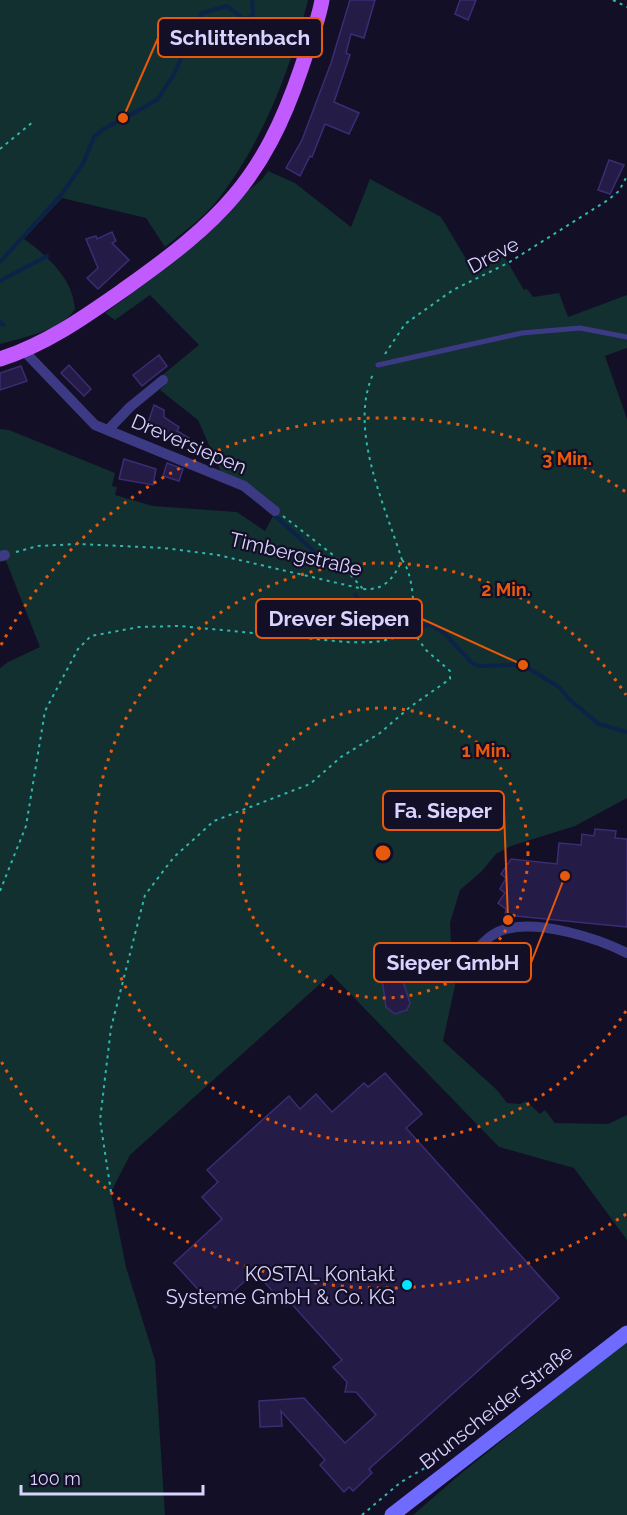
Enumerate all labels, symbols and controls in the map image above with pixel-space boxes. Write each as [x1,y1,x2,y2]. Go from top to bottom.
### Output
callout: Schlittenbach [158,18,322,57]
text: Schlittenbach [170,25,310,50]
street label: Dreve [463,231,523,278]
street label: Dreversiepen [128,409,250,479]
text: 3 Min. [542,448,592,469]
street label: Timbergstraße [227,527,365,581]
text: 2 Min. [481,579,531,600]
callout: Drever Siepen [256,599,422,638]
text: Drever Siepen [268,606,410,631]
text: 1 Min. [462,740,510,761]
callout: Fa. Sieper [383,791,504,830]
text: Fa. Sieper [394,798,492,823]
centre of rings [373,843,393,863]
callout: Sieper GmbH [374,943,531,982]
text: Sieper GmbH [387,950,519,975]
place label: KOSTAL Kontakt Systeme GmbH & Co. KG [166,1262,395,1309]
marker: KOSTAL Kontakt Systeme GmbH & Co. KG [400,1278,414,1292]
street label: Brunscheider Straße [415,1340,577,1474]
scale bar [21,1458,202,1496]
text: 100 m [30,1468,81,1489]

